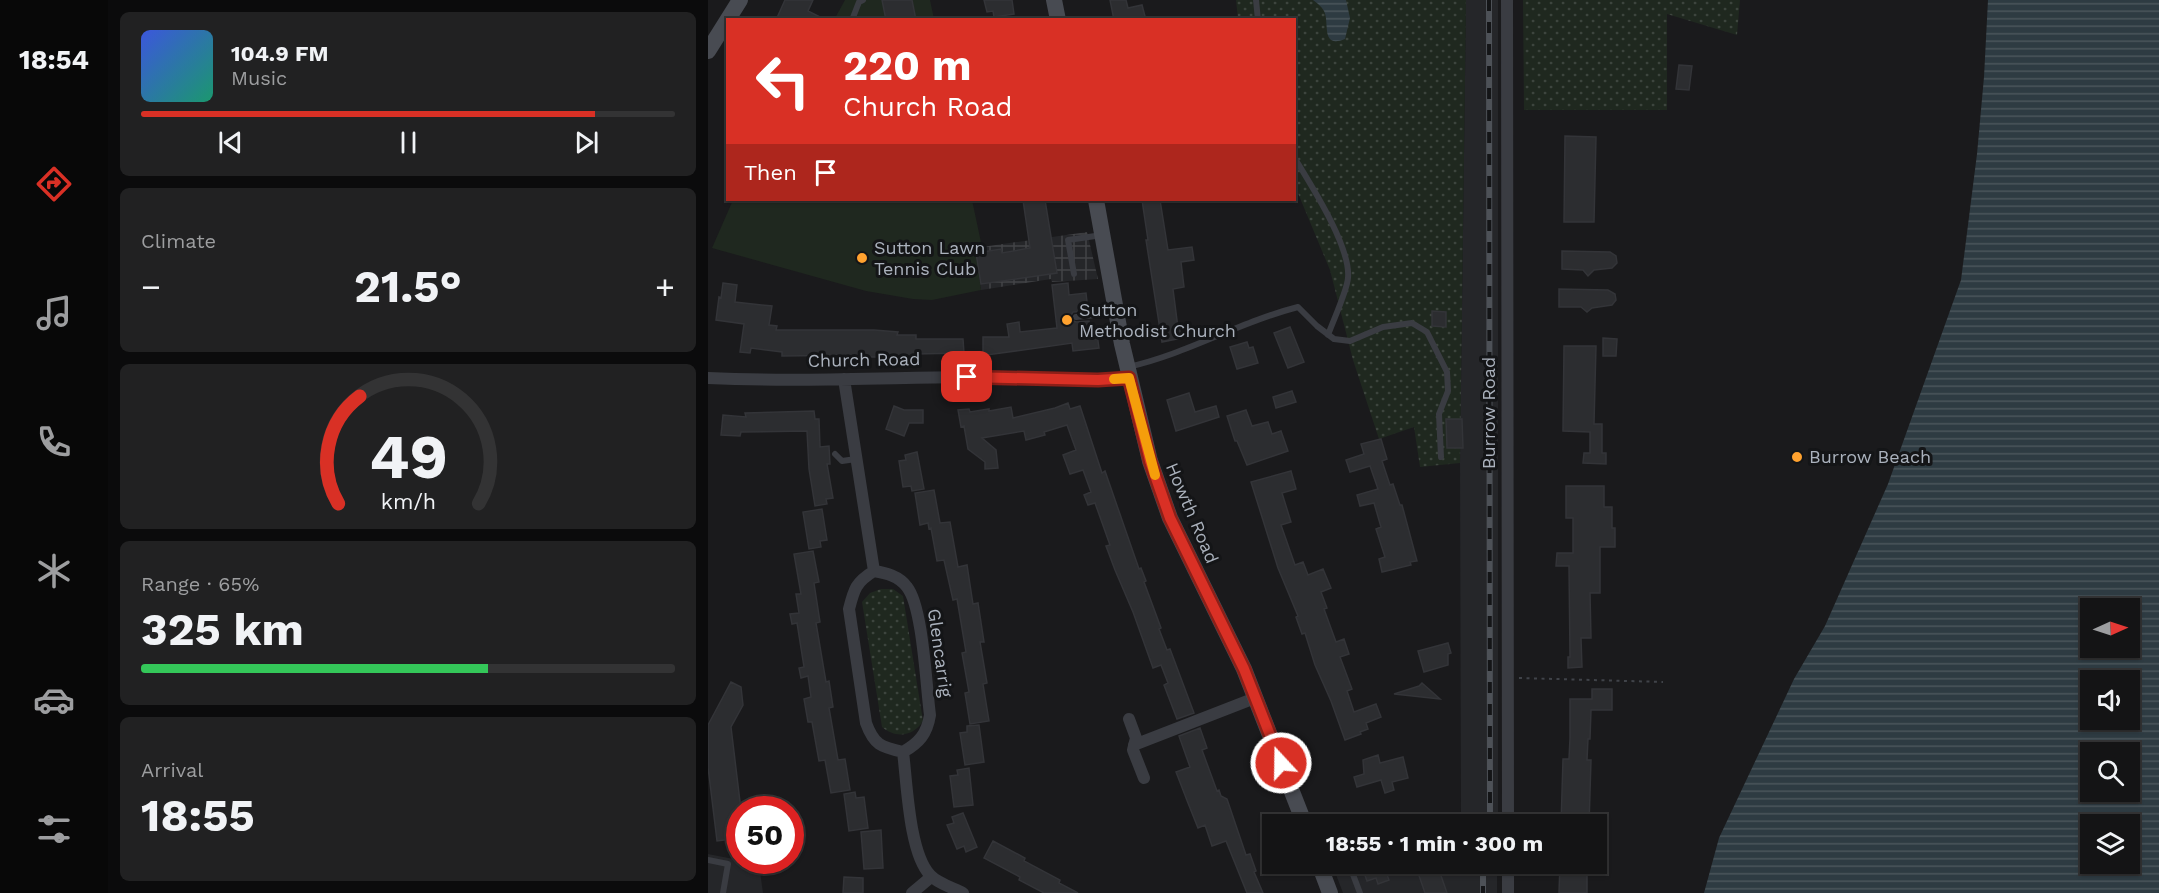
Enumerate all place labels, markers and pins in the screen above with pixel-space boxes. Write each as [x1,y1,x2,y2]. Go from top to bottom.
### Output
place label: Sutton Lawn Tennis Club [874,237,986,279]
marker: Sutton Lawn Tennis Club [855,251,869,265]
place label: Sutton Methodist Church [1079,299,1236,341]
marker: Sutton Methodist Church [1060,313,1074,327]
pin [941,351,992,402]
place label: Burrow Beach [1809,446,1931,467]
marker: Burrow Beach [1790,450,1804,464]

